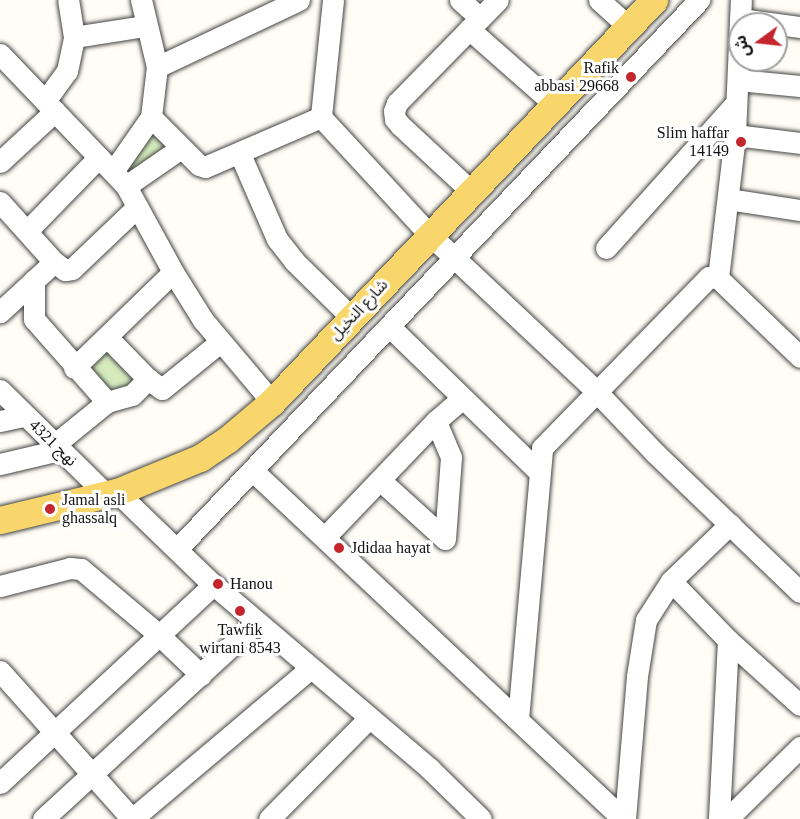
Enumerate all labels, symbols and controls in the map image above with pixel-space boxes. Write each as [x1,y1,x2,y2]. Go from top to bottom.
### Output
north arrow [728,12,788,72]
text: ش [731,33,753,59]
place label: Rafik abbasi 29668 [534,58,619,96]
marker: Rafik abbasi 29668 [624,70,638,84]
place label: Slim haffar 14149 [657,123,729,161]
marker: Slim haffar 14149 [734,135,748,149]
street label: شارع النخيل [326,275,392,345]
street label: نهج 4321 [25,416,81,470]
place label: Jamal asli ghassalq [62,490,126,528]
marker: Jamal asli ghassalq [43,502,57,516]
place label: Jdidaa hayat [351,538,431,558]
marker: Jdidaa hayat [332,541,346,555]
place label: Hanou [230,574,273,594]
marker: Hanou [211,577,225,591]
marker: Tawfik wirtani 8543 [233,604,247,618]
place label: Tawfik wirtani 8543 [199,620,281,658]

